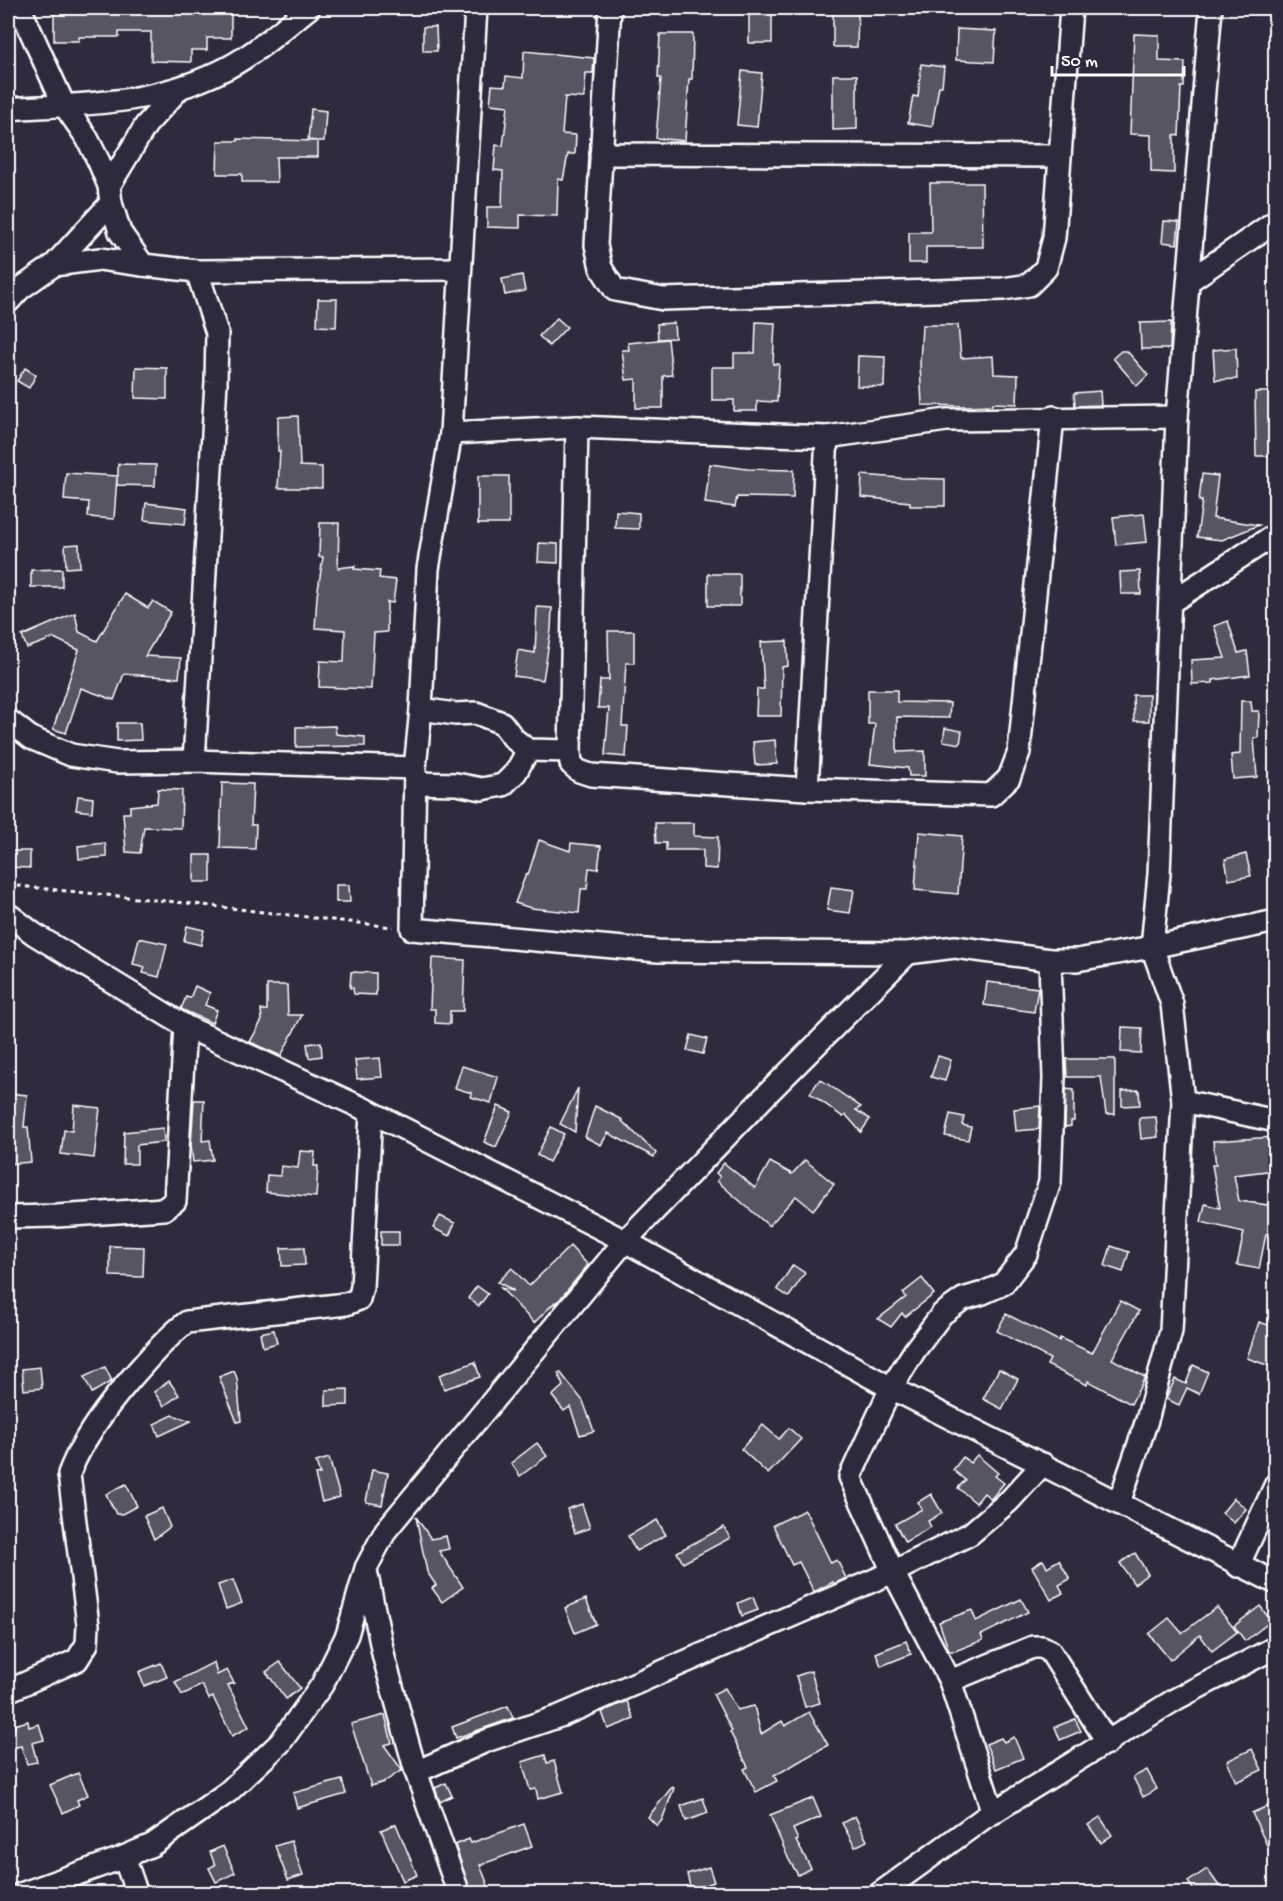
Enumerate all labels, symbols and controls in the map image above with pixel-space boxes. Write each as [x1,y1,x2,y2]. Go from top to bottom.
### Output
scale bar [1052,39,1184,77]
text: 50 m [1061,52,1098,73]

